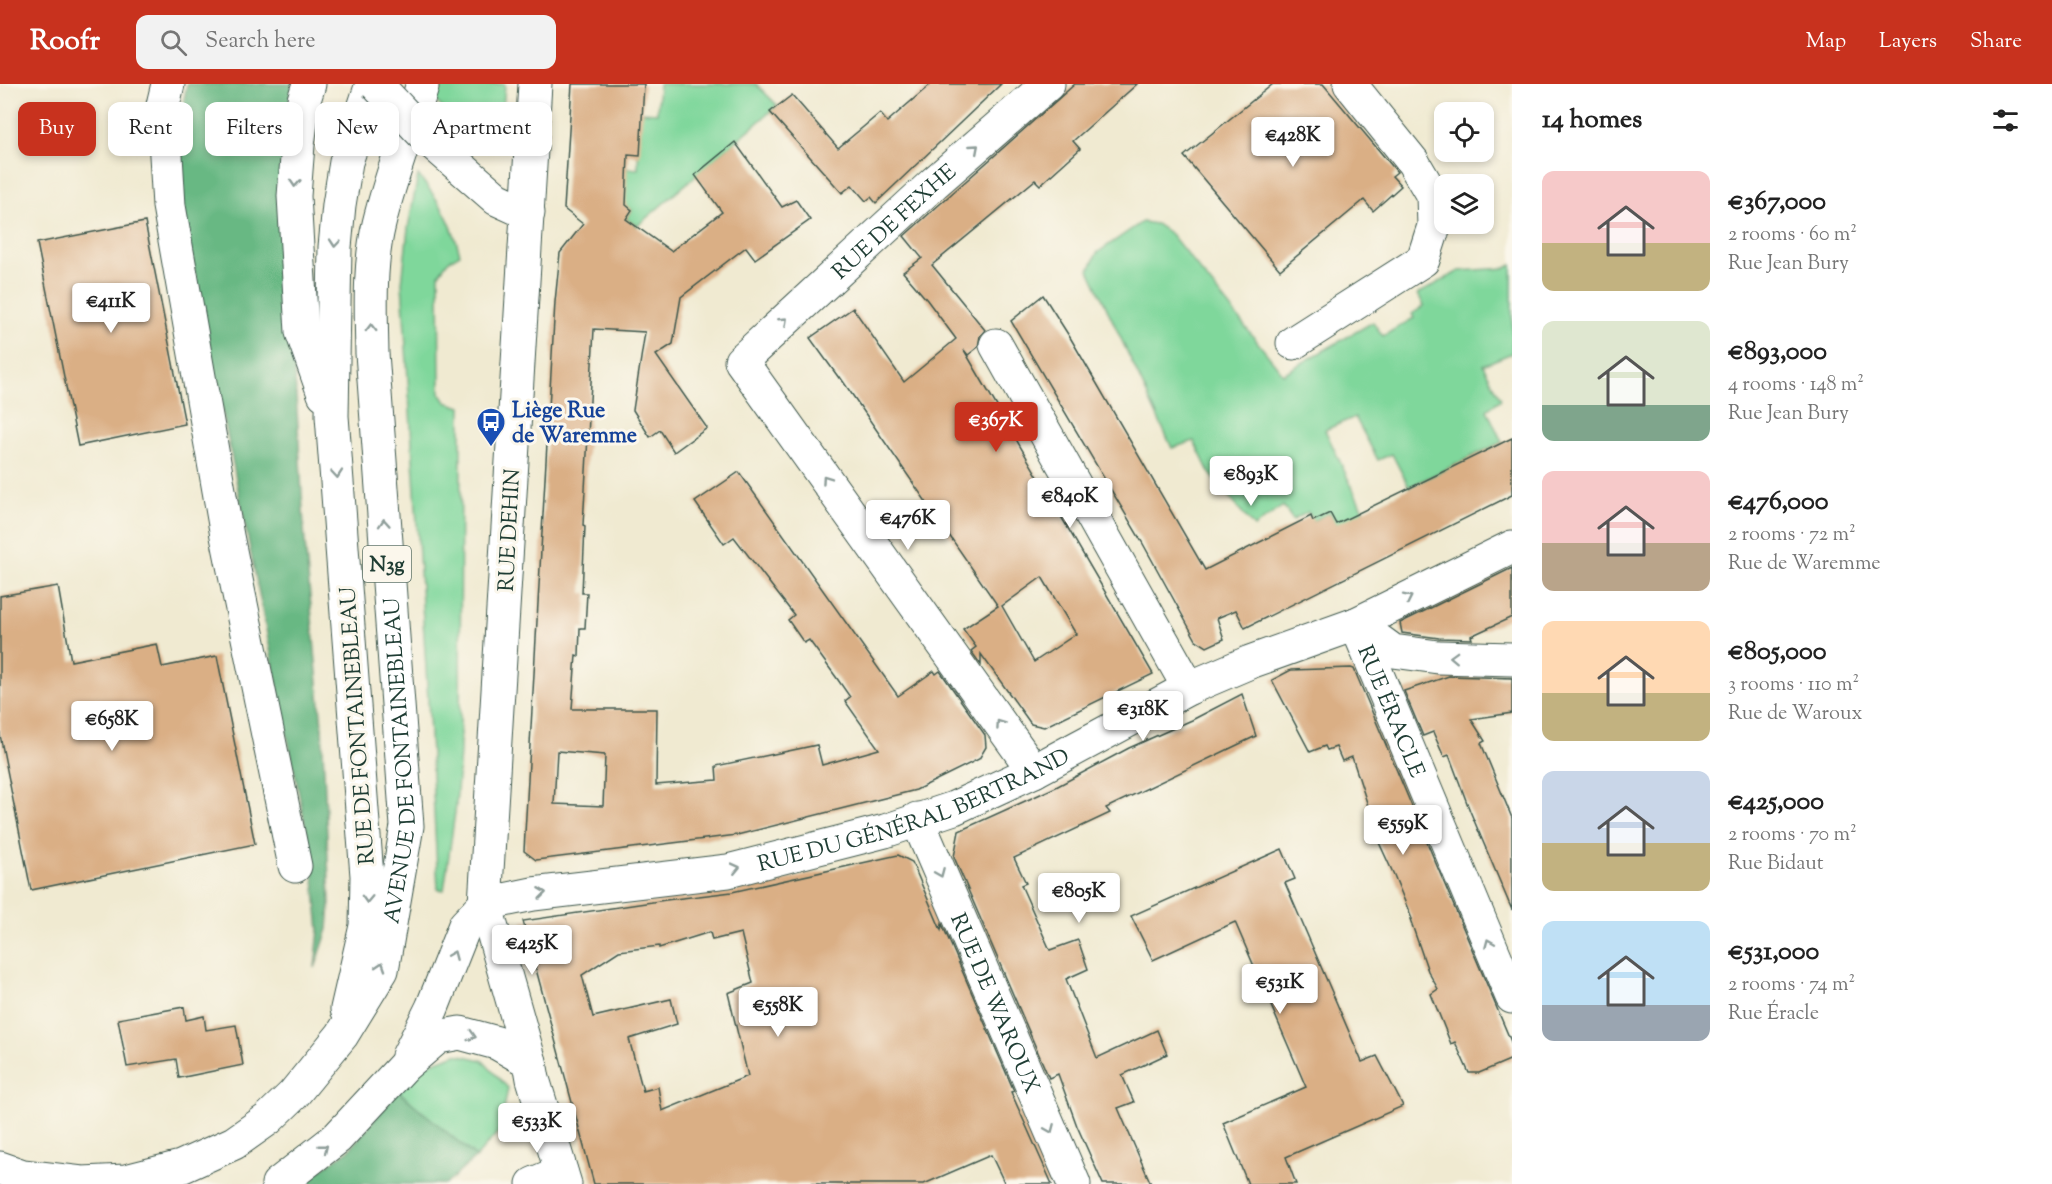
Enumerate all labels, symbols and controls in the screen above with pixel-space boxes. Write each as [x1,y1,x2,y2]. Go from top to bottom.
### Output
search box [136,15,556,69]
text: Roofr [30,22,100,62]
icon: search [157,26,190,59]
text: Search here [205,26,315,58]
text: Map [1806,27,1846,57]
text: Layers [1879,27,1937,57]
text: Share [1970,27,2022,57]
chip: Buy [18,102,96,156]
chip: Rent [108,102,193,156]
chip: Filters [205,102,303,156]
chip: New [315,102,399,156]
chip: Apartment [411,102,552,156]
map controls [1434,102,1494,234]
button: locate [1434,102,1494,162]
text: 14 homes [1542,102,1642,139]
icon: filters [1989,104,2022,137]
pin: €428K [1251,117,1335,168]
text: €428K [1265,122,1321,151]
one-way arrow [968,144,979,155]
street label: RUE DE FEXHE [826,158,964,288]
button: layers [1434,174,1494,234]
one-way arrow [289,179,302,188]
text: €367,000 [1728,184,1826,221]
icon: home [1590,195,1662,267]
text: 2 rooms · 60 m² [1728,221,1857,250]
one-way arrow [329,238,342,247]
text: Rue Jean Bury [1728,250,1849,279]
pin: €411K [69,283,153,334]
text: €411K [86,288,136,317]
one-way arrow [777,318,788,329]
one-way arrow [365,324,377,333]
text: €893,000 [1728,334,1827,371]
icon: home [1590,345,1662,417]
text: 4 rooms · 148 m² [1728,371,1864,400]
place label: Liège Rue de Waremme [512,396,637,453]
text: Rue Jean Bury [1728,400,1849,429]
pin: €367K [954,402,1038,453]
bus stop icon: Liège Rue de Waremme [475,406,507,448]
text: €367K [969,407,1023,436]
pin: €893K [1209,456,1293,507]
text: €893K [1224,461,1278,490]
street label: RUE DEHIN [492,468,530,593]
one-way arrow [330,470,343,479]
one-way arrow [822,475,833,486]
pin: €840K [1028,478,1112,529]
text: €840K [1041,483,1099,512]
text: €476,000 [1728,484,1829,521]
icon: home [1590,495,1662,567]
pin: €476K [866,500,950,551]
text: €476K [880,505,936,534]
one-way arrow [378,518,391,527]
text: 2 rooms · 72 m² [1728,521,1856,550]
road number: N3g [363,546,411,582]
text: Rue de Waremme [1728,550,1881,579]
street label: RUE DE FONTAINEBLEAU [333,586,385,866]
one-way arrow [1402,594,1413,606]
street label: AVENUE DE FONTAINEBLEAU [377,596,426,926]
text: €805,000 [1728,634,1827,671]
street label: RUE ÉRACLE [1348,641,1431,783]
icon: home [1590,645,1662,717]
one-way arrow [1449,651,1458,664]
text: 3 rooms · 110 m² [1728,671,1859,700]
pin: €318K [1101,691,1185,742]
text: €318K [1117,696,1169,725]
text: Rue de Waroux [1728,700,1862,729]
pin: €658K [70,701,154,752]
text: €658K [85,706,139,735]
one-way arrow [996,719,1007,730]
street label: RUE DU GÉNÉRAL BERTRAND [755,742,1076,882]
text: €425,000 [1728,784,1824,821]
icon: home [1590,795,1662,867]
pin: €559K [1361,805,1445,856]
text: €559K [1378,810,1428,839]
text: 2 rooms · 70 m² [1728,821,1857,850]
text: Rue Bidaut [1728,850,1824,879]
one-way arrow [731,863,741,876]
one-way arrow [933,867,945,878]
pin: €805K [1037,873,1121,924]
text: €805K [1052,878,1106,907]
one-way arrow [538,887,547,900]
one-way arrow [360,895,373,904]
street label: RUE DE WAROUX [940,909,1046,1100]
pin: €425K [490,925,574,976]
text: €425K [506,930,558,959]
text: €531,000 [1728,934,1819,971]
one-way arrow [1484,939,1496,950]
icon: home [1590,945,1662,1017]
one-way arrow [446,950,458,961]
one-way arrow [374,961,386,972]
pin: €531K [1238,964,1322,1015]
text: €531K [1256,969,1304,998]
text: 2 rooms · 74 m² [1728,971,1855,1000]
pin: €558K [736,987,820,1038]
text: €558K [753,992,803,1021]
text: Rue Éracle [1728,1000,1819,1029]
one-way arrow [466,1029,477,1041]
pin: €533K [495,1103,579,1154]
text: €533K [512,1108,562,1137]
one-way arrow [1043,1123,1055,1134]
one-way arrow [317,1145,328,1156]

